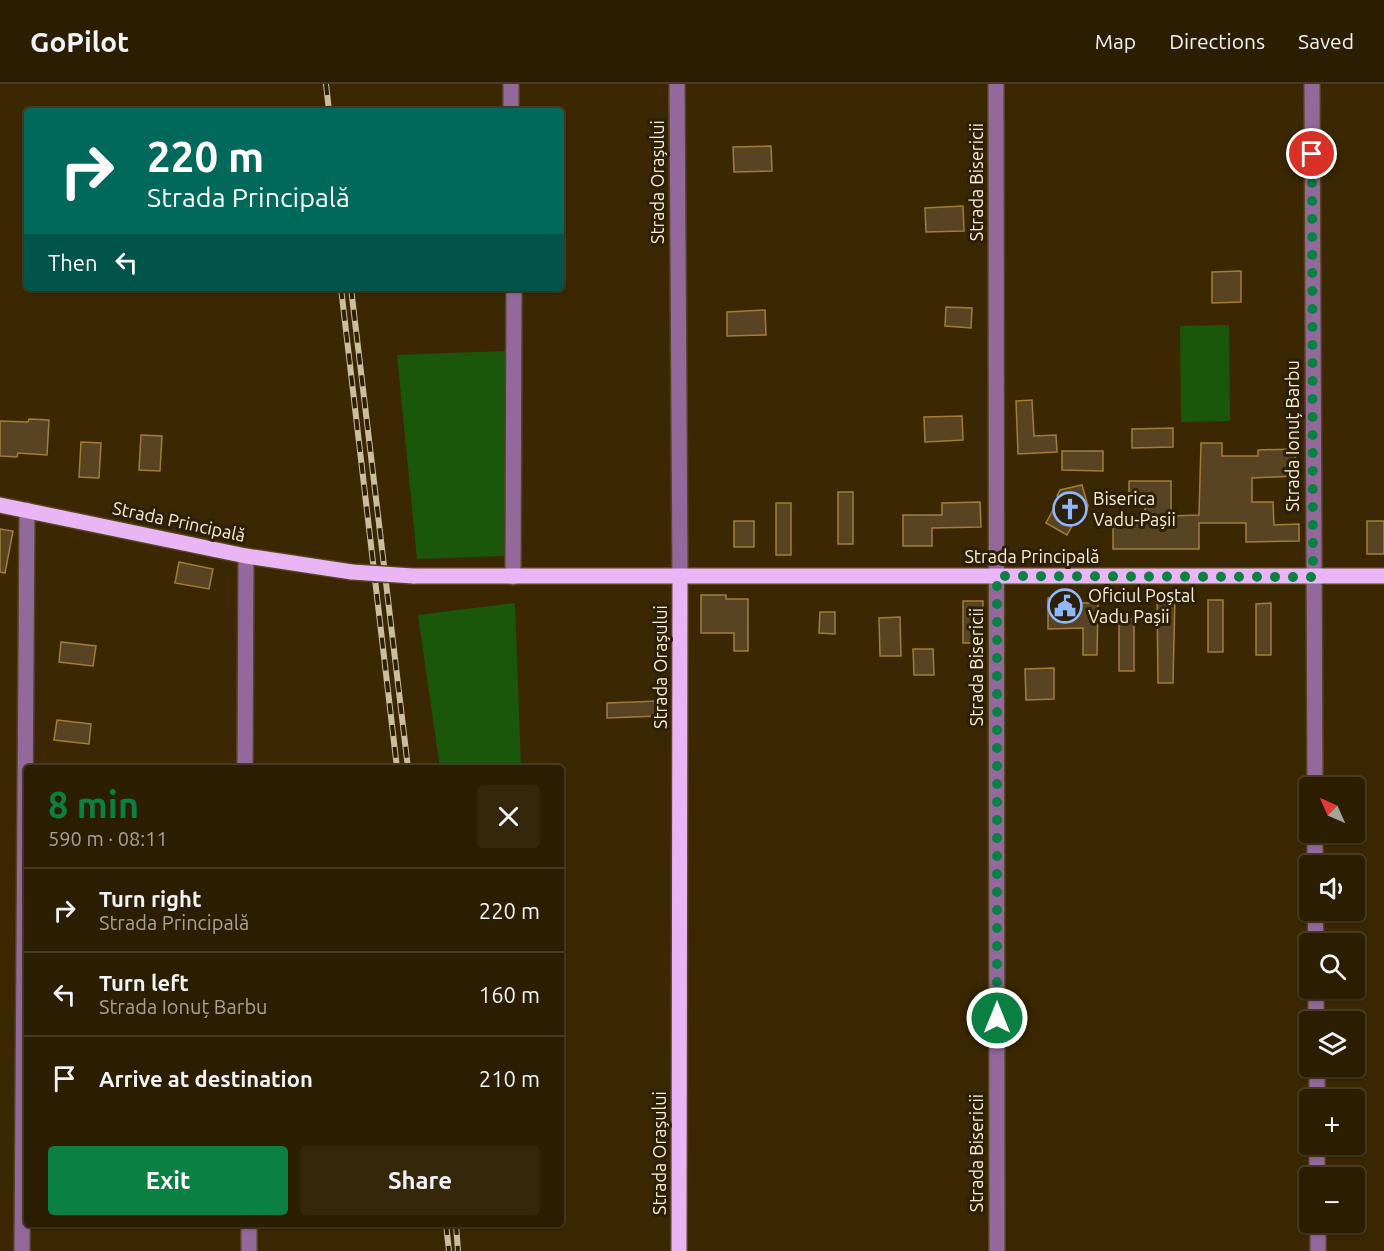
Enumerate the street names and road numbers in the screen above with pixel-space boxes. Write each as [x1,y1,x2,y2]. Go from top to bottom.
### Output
street label: Strada Orașului [647,120,667,244]
street label: Strada Bisericii [966,123,986,241]
street label: Strada Ionuț Barbu [1282,360,1302,512]
street label: Strada Principală [111,497,247,545]
street label: Strada Principală [964,546,1100,566]
street label: Strada Orașului [650,605,670,729]
street label: Strada Bisericii [966,608,986,726]
street label: Strada Orașului [649,1091,669,1215]
street label: Strada Bisericii [966,1094,986,1212]

